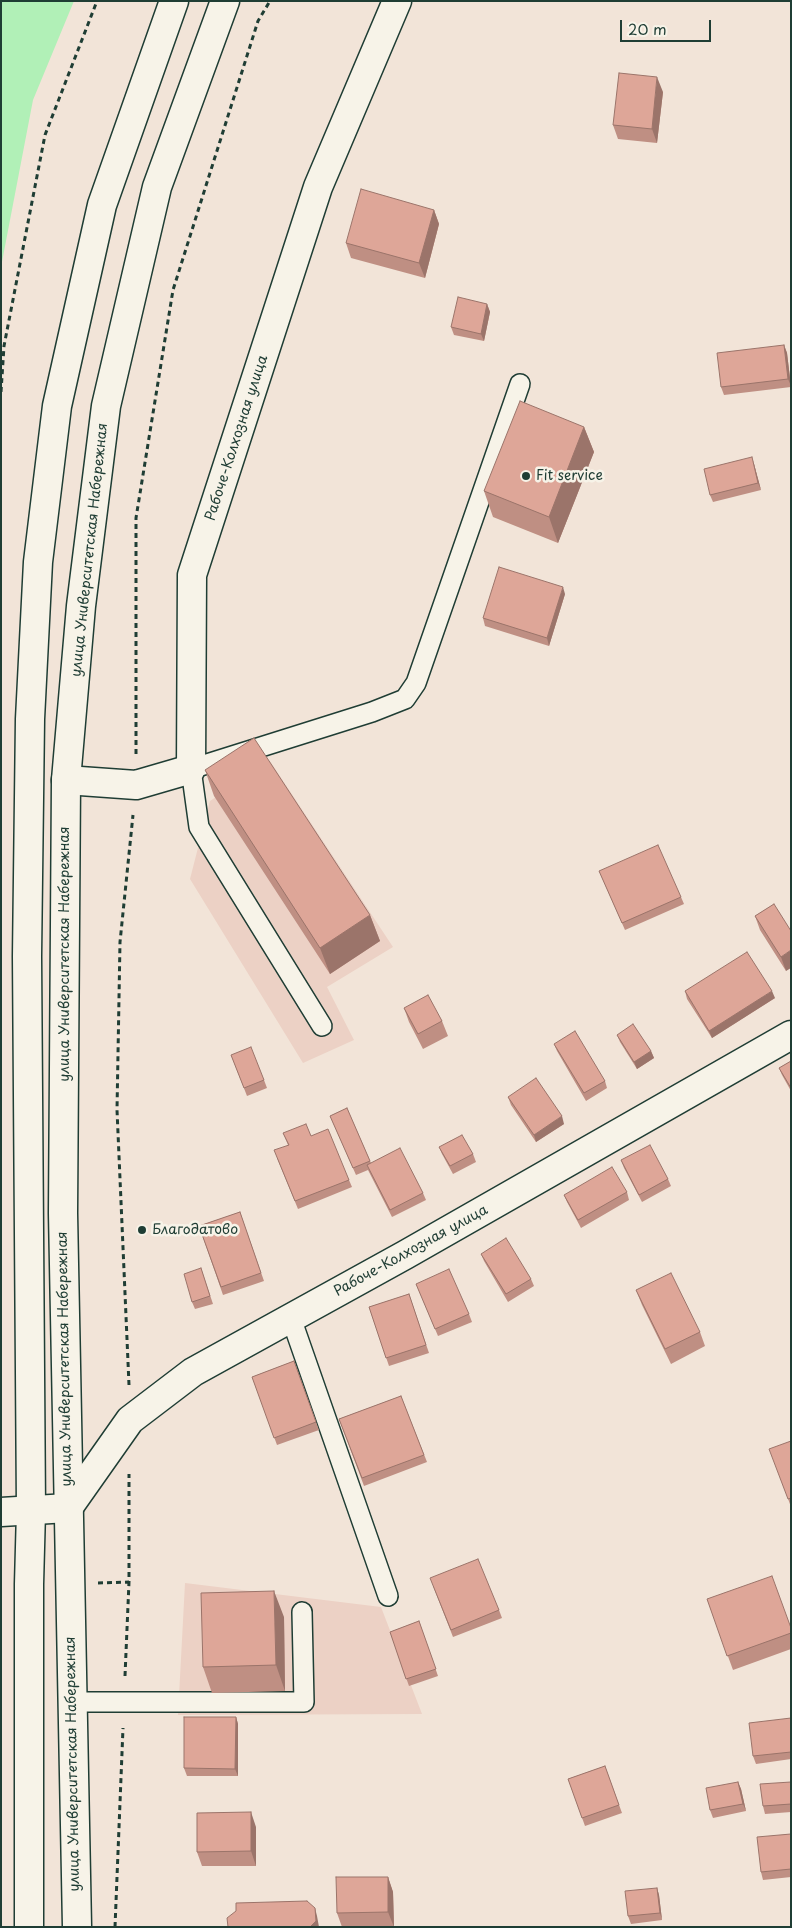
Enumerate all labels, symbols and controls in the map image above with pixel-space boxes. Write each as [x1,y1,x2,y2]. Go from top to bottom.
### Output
scale bar [622,10,713,42]
text: 20 m [628,17,667,40]
street label: Рабоче-Колхозная улица [202,353,272,523]
street label: улица Университетская Набережная [68,422,112,678]
place label: Fit service [536,468,603,484]
marker: Fit service [520,470,532,482]
street label: улица Университетская Набережная [57,826,73,1082]
street label: Рабоче-Колхозная улица [331,1202,491,1300]
place label: Благодатово [152,1222,238,1238]
marker: Благодатово [136,1224,148,1236]
street label: улица Университетская Набережная [54,1231,76,1487]
street label: улица Университетская Набережная [62,1636,84,1892]

